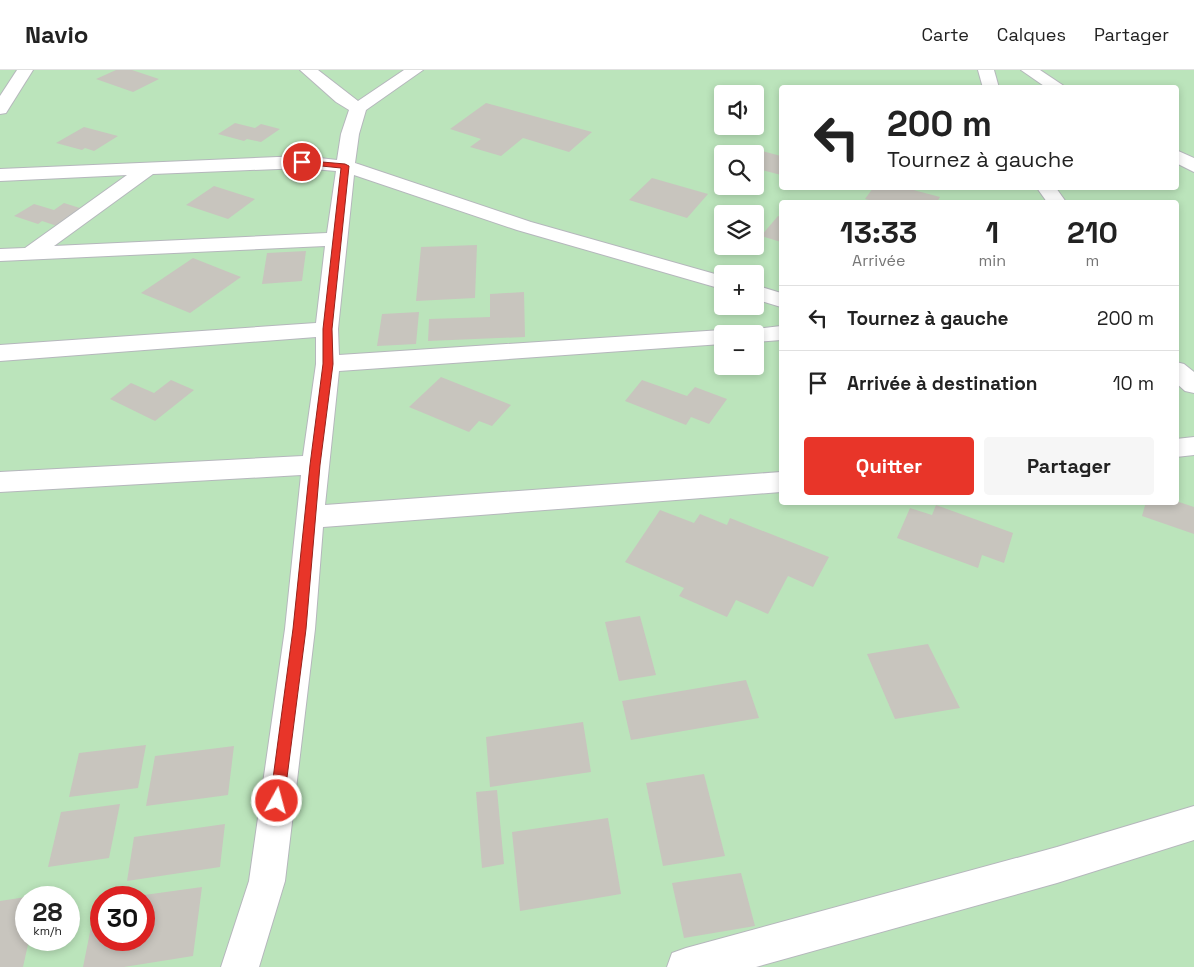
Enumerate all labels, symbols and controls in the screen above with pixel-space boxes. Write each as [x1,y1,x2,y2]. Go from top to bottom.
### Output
text: Navio [25,19,89,50]
text: Carte [922,23,969,46]
text: Calques [997,23,1066,46]
text: Partager [1094,23,1169,46]
map controls [714,85,764,375]
button: sound [714,85,764,135]
text: 200 m [887,102,992,146]
icon: left [804,105,869,170]
pin [281,141,323,183]
button: search [714,145,764,195]
text: Tournez à gauche [887,145,1074,173]
icon: arrive [288,148,316,176]
button: layers [714,205,764,255]
text: 13:33 [840,213,917,252]
text: 1 [985,213,999,252]
text: 210 [1067,213,1118,252]
text: Arrivée [852,250,905,271]
text: min [978,250,1006,271]
text: m [1086,250,1099,271]
button: + [714,265,764,315]
icon: left [804,304,832,332]
text: Tournez à gauche [847,306,1009,331]
text: 200 m [1097,306,1154,331]
button: − [714,325,764,375]
icon: arrive [804,369,832,397]
text: Arrivée à destination [847,371,1037,396]
text: 10 m [1113,371,1154,396]
button: Quitter [804,437,974,495]
button: Partager [984,437,1154,495]
position arrow [250,774,302,826]
speed limit sign: 30 [90,886,155,951]
text: 28 [33,896,62,928]
text: km/h [33,923,62,939]

